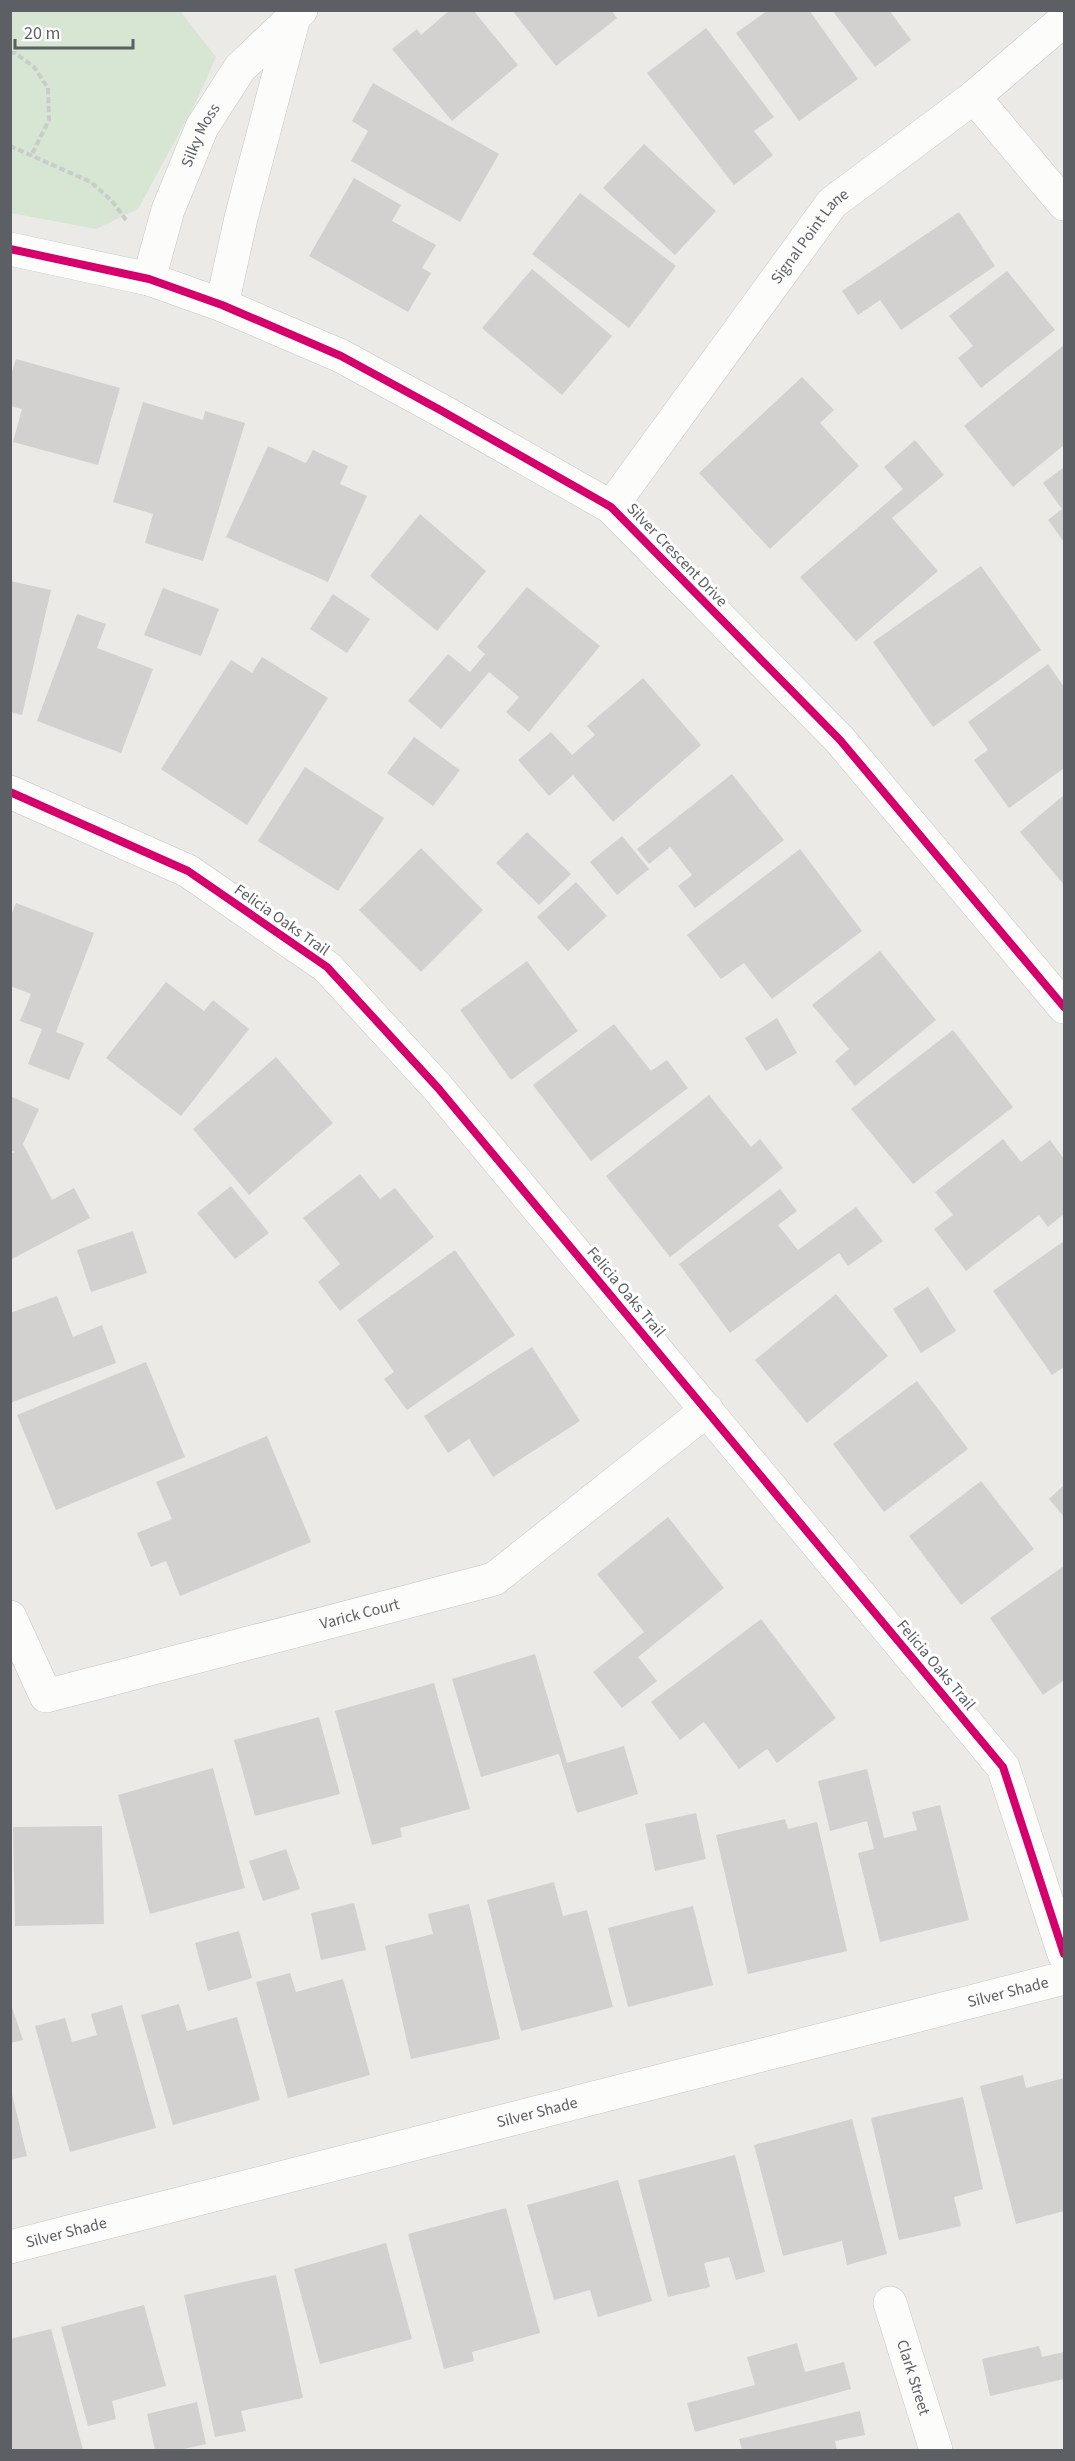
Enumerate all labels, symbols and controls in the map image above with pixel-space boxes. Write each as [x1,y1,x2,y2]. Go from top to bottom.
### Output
scale bar [15,12,134,50]
text: 20 m [24,21,60,46]
street label: Silky Moss [176,99,226,171]
street label: Signal Point Lane [766,183,853,289]
street label: Silver Crescent Drive [622,498,732,612]
street label: Felicia Oaks Trail [230,879,334,961]
street label: Felicia Oaks Trail [582,1242,670,1342]
street label: Varick Court [317,1593,402,1635]
street label: Felicia Oaks Trail [892,1615,980,1715]
street label: Silver Shade [965,1971,1051,2013]
street label: Silver Shade [494,2092,580,2133]
street label: Silver Shade [23,2212,109,2254]
street label: Clark Street [891,2337,936,2419]

